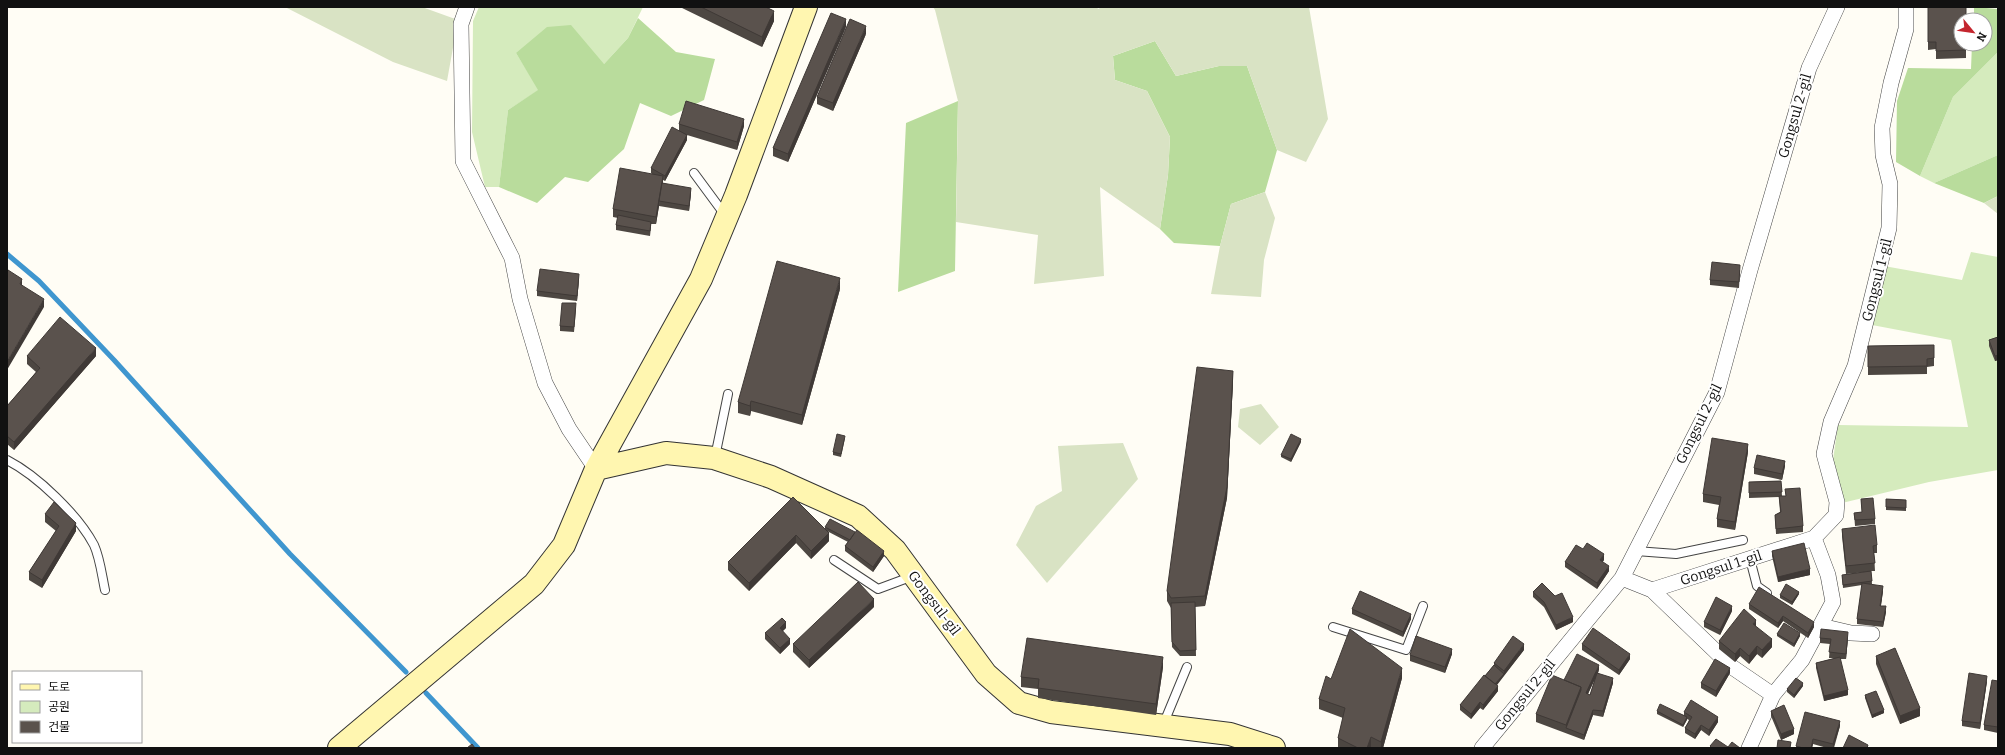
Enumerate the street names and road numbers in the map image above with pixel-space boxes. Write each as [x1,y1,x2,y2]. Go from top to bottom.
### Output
street label: Gongsul 2-gil [1775,72,1815,160]
street label: Gongsul 1-gil [1858,237,1896,323]
street label: Gongsul 2-gil [1672,381,1726,467]
street label: Gongsul 1-gil [1678,547,1764,589]
street label: Gongsul-gil [904,567,964,639]
street label: Gongsul 2-gil [1491,656,1559,734]

